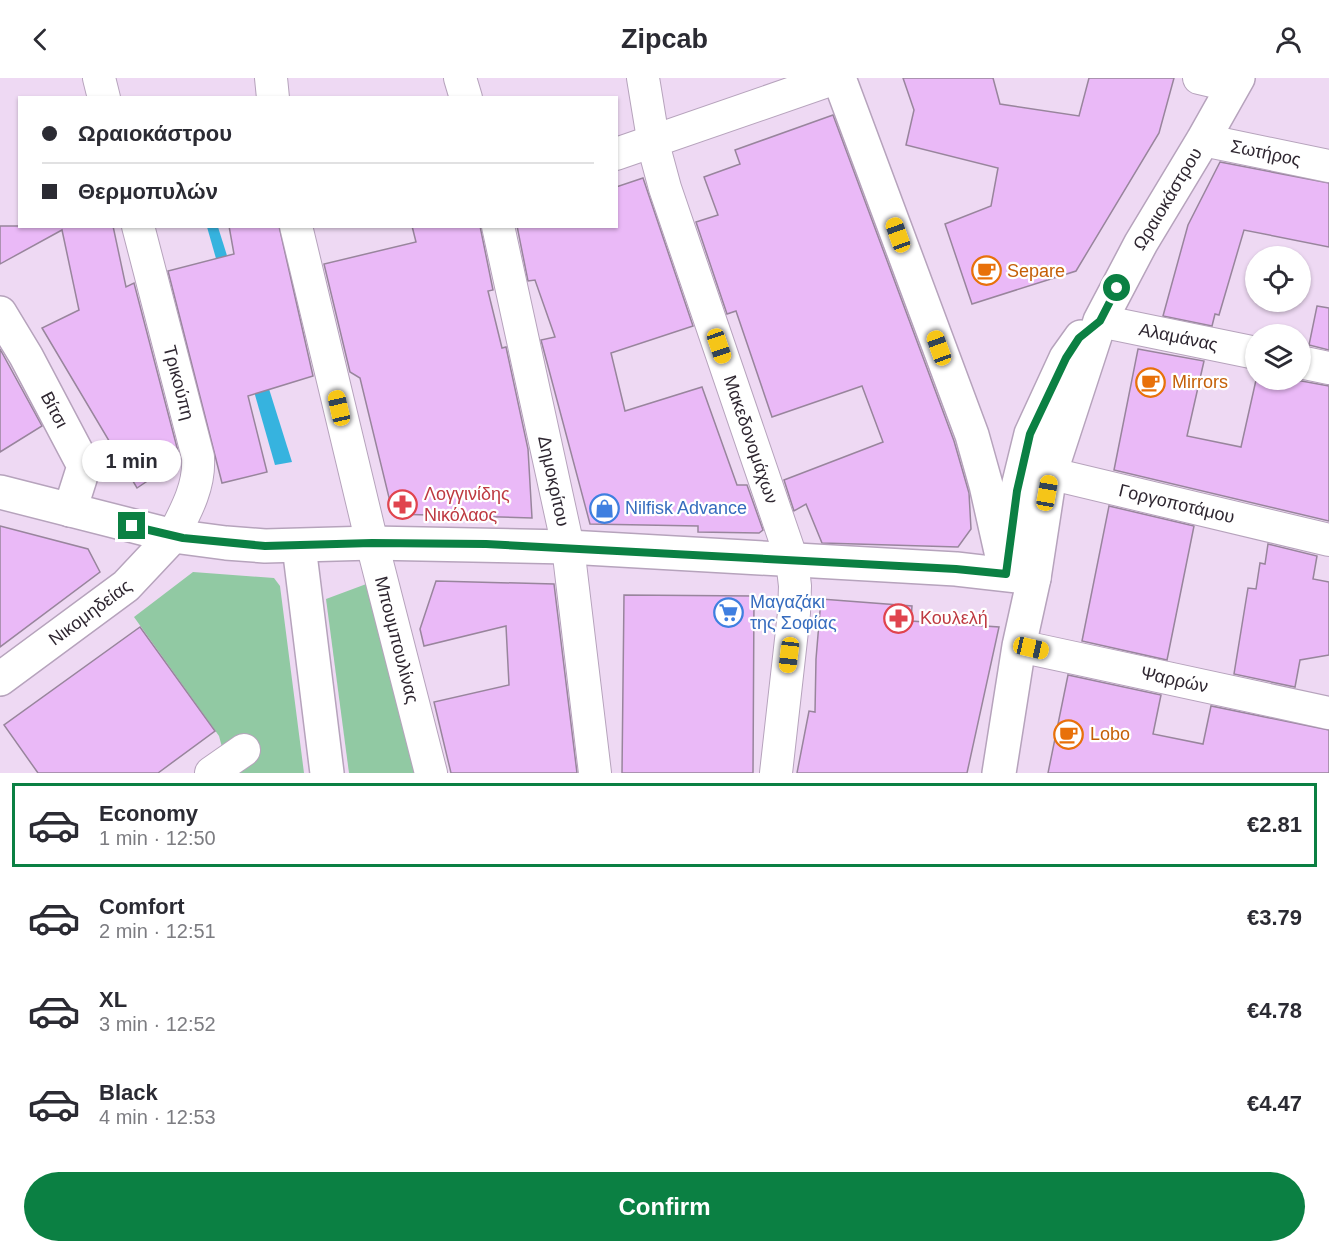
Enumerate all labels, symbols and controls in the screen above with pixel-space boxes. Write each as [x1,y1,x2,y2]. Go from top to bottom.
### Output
icon: back [24,23,57,56]
icon: person [1272,23,1305,56]
text: Zipcab [621,24,708,54]
text: Ωραιοκάστρου [78,121,232,146]
street label: Σωτήρος [1229,136,1303,170]
street label: Ωραιοκάστρου [1129,144,1206,254]
text: Θερμοπυλών [78,179,218,204]
car [883,215,913,255]
map controls [1245,246,1311,390]
button: locate [1245,246,1311,312]
cafe icon: Separe [970,255,1002,287]
place label: Separe [1007,261,1065,281]
route start [1103,274,1130,301]
street label: Αλαμάνας [1137,319,1220,355]
button: layers [1245,324,1311,390]
car [705,326,733,366]
car [924,328,954,368]
street label: Τρικούπη [159,343,198,422]
cafe icon: Mirrors [1135,366,1167,398]
place label: Mirrors [1172,372,1228,392]
street label: Μακεδονομάχων [720,373,782,506]
street label: Βίτσι [37,388,72,431]
car [326,388,352,428]
street label: Δημοκρίτου [534,434,573,528]
callout: 1 min [82,439,182,481]
text: 1 min [105,450,158,472]
car [1035,474,1059,512]
street label: Γοργοποτάμου [1117,480,1237,527]
place label: Λογγινίδης Νικόλαος [424,484,510,525]
pharmacy icon: Λογγινίδης Νικόλαος [387,488,419,520]
shop icon: Nilfisk Advance [588,492,620,524]
place label: Nilfisk Advance [625,498,747,518]
route end [118,512,145,539]
street label: Μπουμπουλίνας [371,574,423,706]
street label: Νικομηδείας [45,575,135,649]
place label: Μαγαζάκι της Σοφίας [750,592,837,633]
supermarket icon: Μαγαζάκι της Σοφίας [713,596,745,628]
pharmacy icon: Κουλελή [883,602,915,634]
place label: Κουλελή [920,608,988,628]
car [1011,635,1051,661]
car [778,636,800,674]
street label: Ψαρρών [1139,663,1210,697]
cafe icon: Lobo [1053,718,1085,750]
place label: Lobo [1090,724,1130,744]
icon: car [27,798,81,852]
text: Economy [99,801,198,826]
text: €2.81 [1247,812,1302,837]
text: 1 min · 12:50 [99,827,216,849]
icon: car [27,891,81,945]
text: Comfort [99,894,185,919]
text: €3.79 [1247,905,1302,930]
text: 2 min · 12:51 [99,920,216,942]
icon: car [27,984,81,1038]
text: XL [99,987,127,1012]
text: €4.78 [1247,998,1302,1023]
text: 3 min · 12:52 [99,1013,216,1035]
icon: car [27,1077,81,1131]
text: Black [99,1080,158,1105]
text: €4.47 [1247,1091,1302,1116]
text: 4 min · 12:53 [99,1106,216,1128]
button: Confirm [24,1172,1305,1241]

